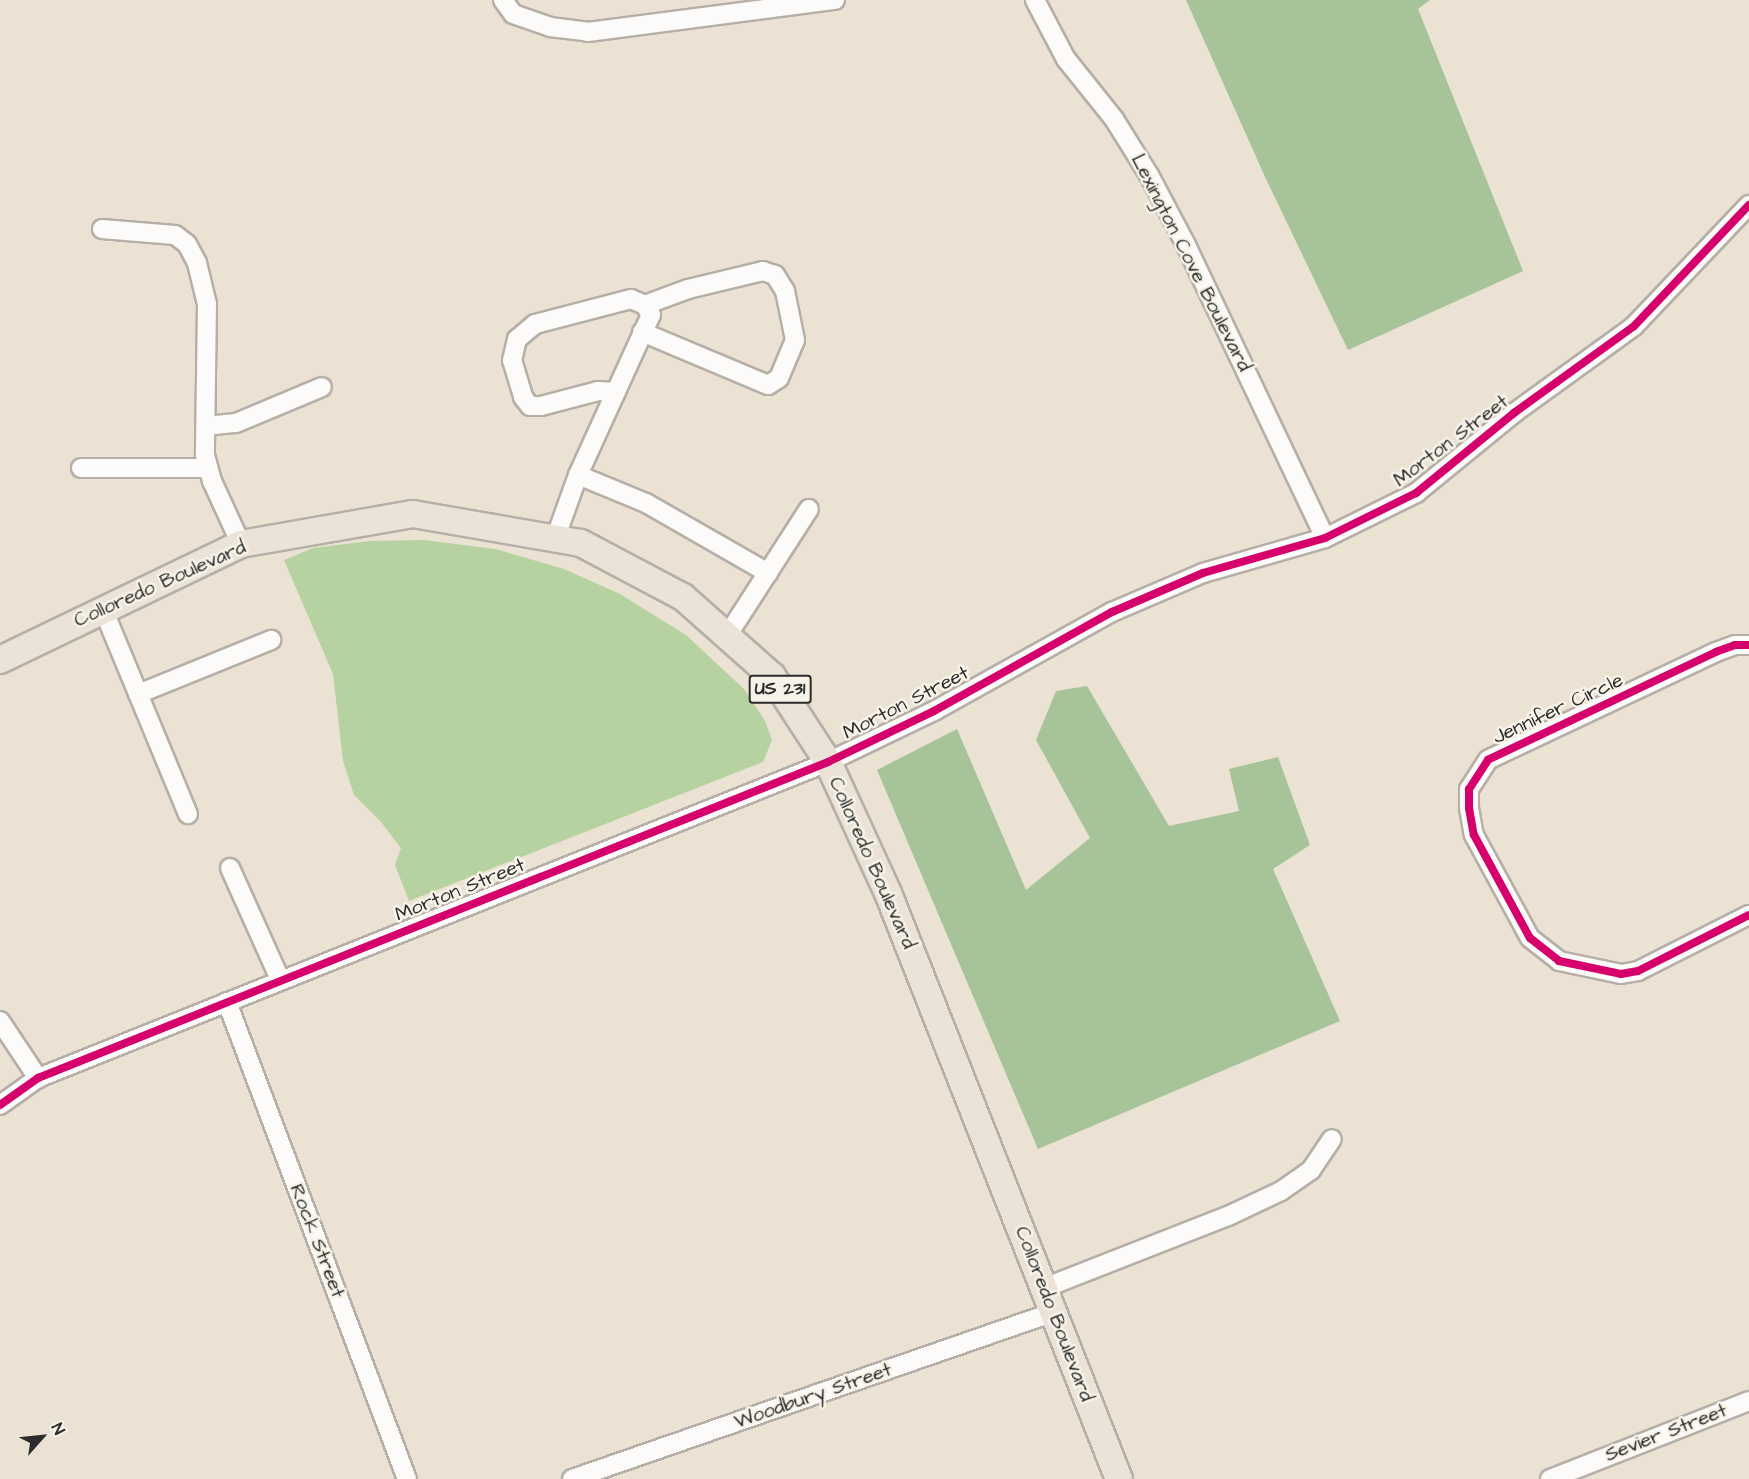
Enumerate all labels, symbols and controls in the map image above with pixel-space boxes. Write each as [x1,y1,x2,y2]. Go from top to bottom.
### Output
street label: Lexington Cove Boulevard [1126,150,1256,376]
street label: Morton Street [1389,390,1513,492]
street label: Colloredo Boulevard [70,535,250,633]
street label: Morton Street [839,661,973,745]
street label: Jennifer Circle [1489,668,1627,750]
road number: US 231 [748,674,812,704]
street label: Colloredo Boulevard [823,773,921,953]
street label: Morton Street [392,853,528,927]
street label: Rock Street [284,1181,350,1301]
street label: Colloredo Boulevard [1010,1223,1098,1405]
street label: Woodbury Street [731,1358,895,1434]
street label: Sevier Street [1602,1399,1730,1467]
north arrow [12,1407,72,1467]
text: N [46,1419,70,1438]

